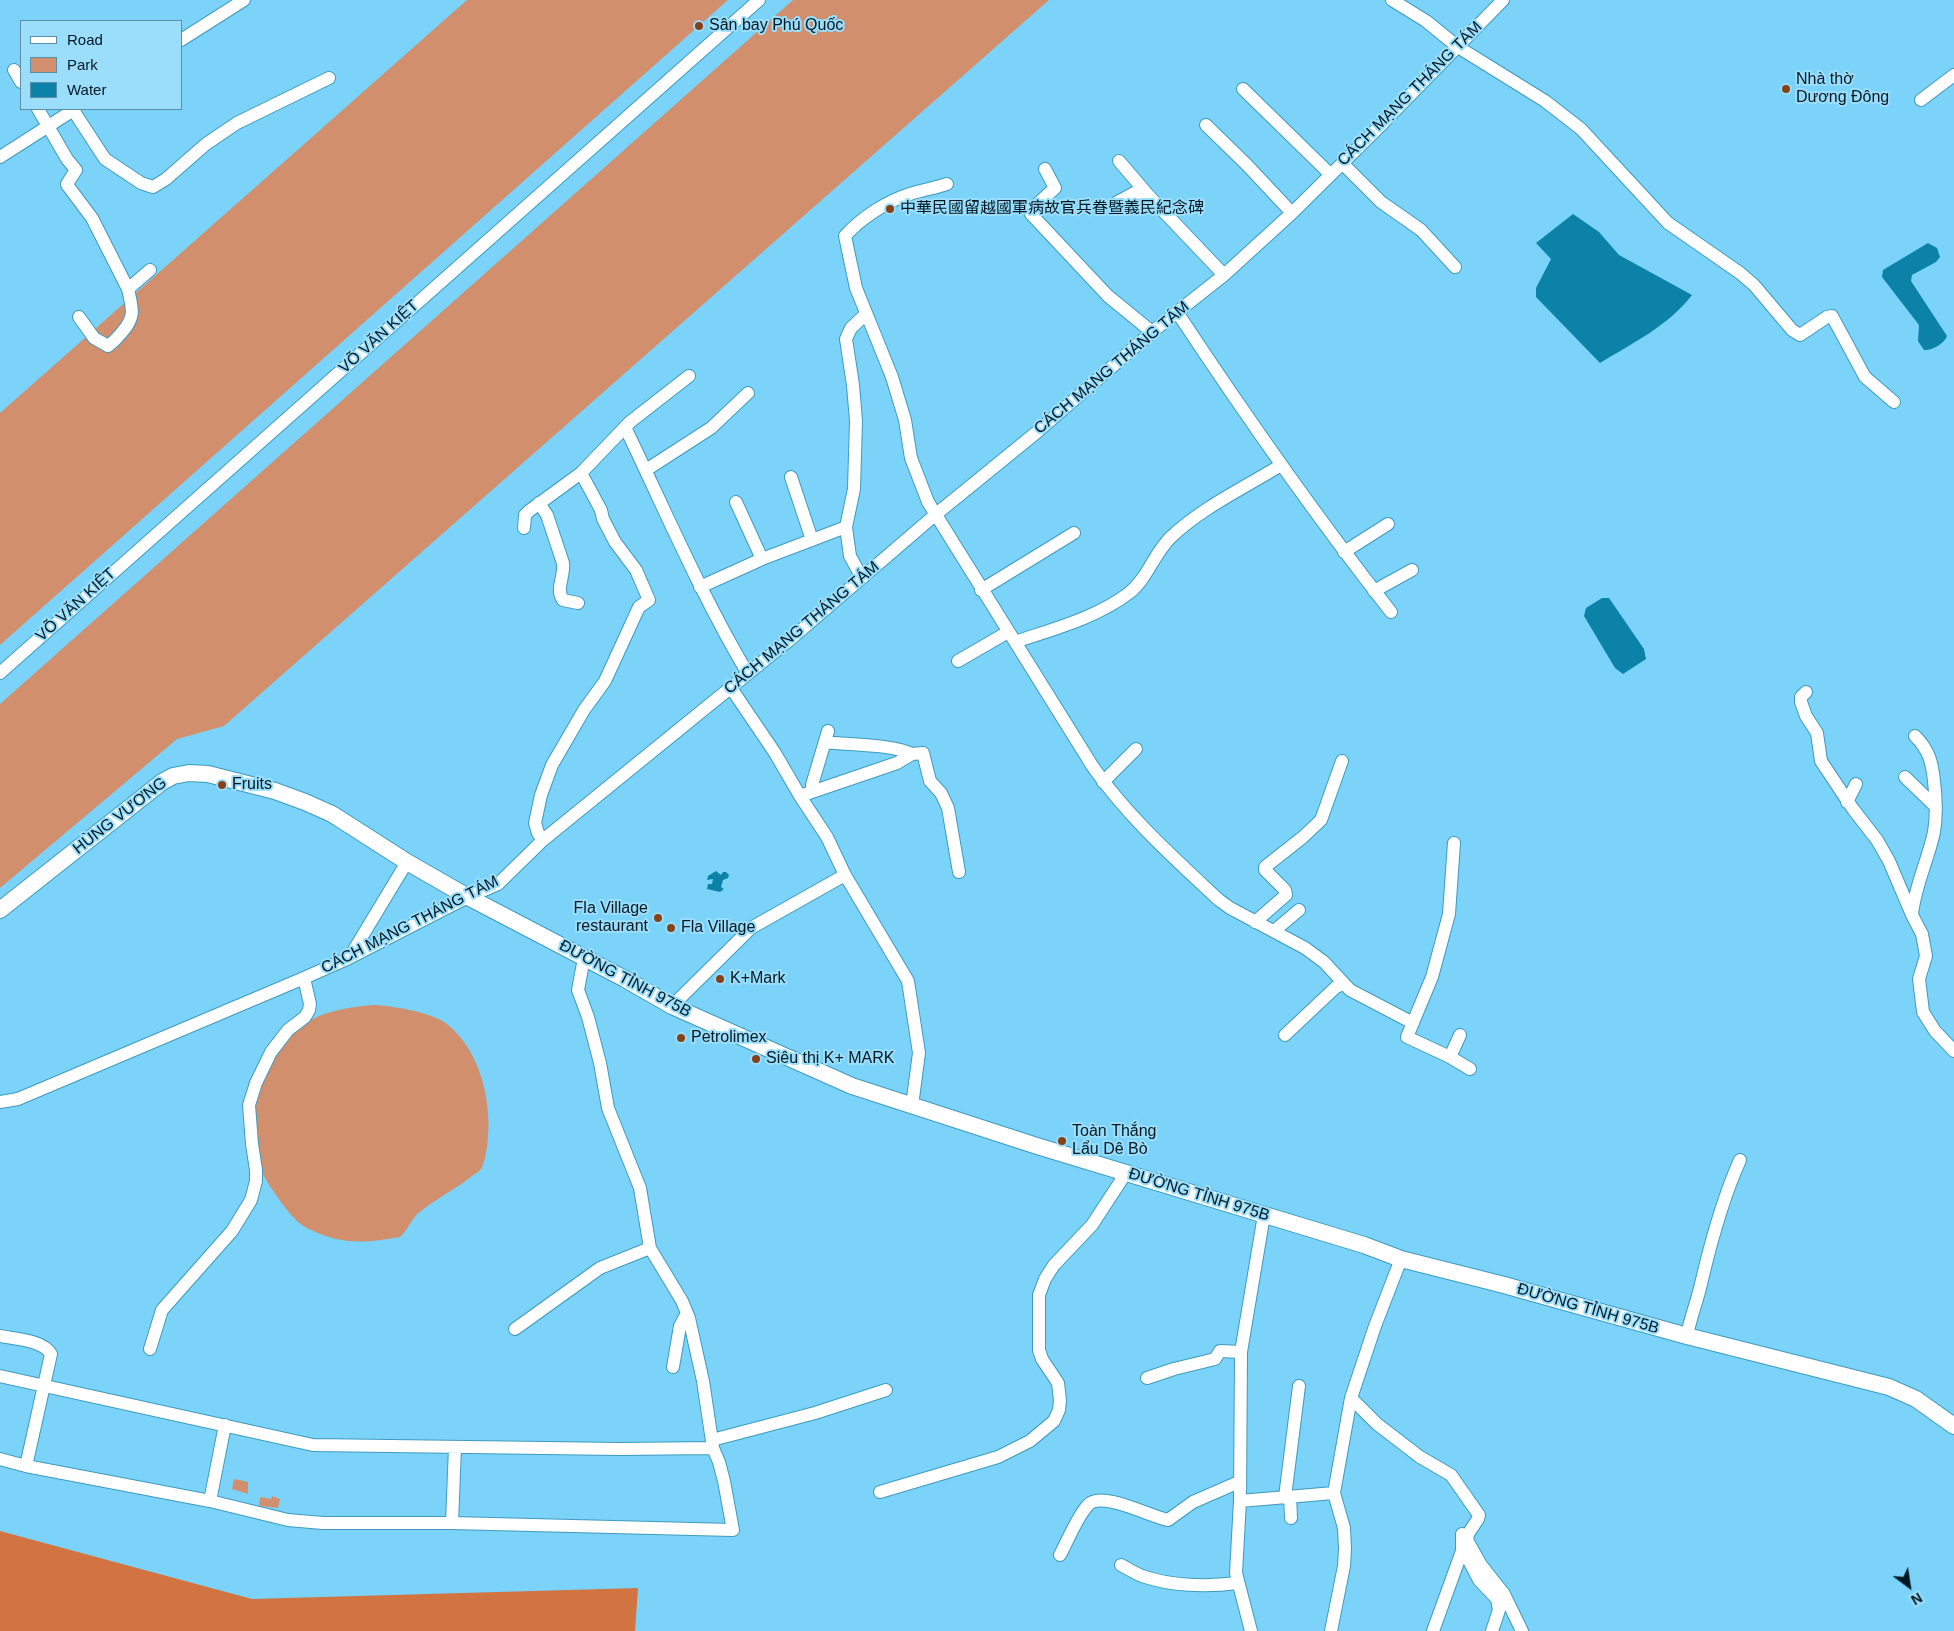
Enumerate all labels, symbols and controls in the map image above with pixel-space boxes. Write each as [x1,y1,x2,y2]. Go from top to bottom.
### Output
place label: Sân bay Phú Quốc [709,16,843,36]
street label: CÁCH MẠNG THÁNG TÁM [1334,18,1486,170]
legend [20,20,182,110]
marker: Sân bay Phú Quốc [693,20,705,32]
text: Road [67,31,103,48]
text: Park [67,56,98,73]
place label: Nhà thờ Dương Đông [1796,70,1889,108]
text: Water [67,81,106,98]
marker: Nhà thờ Dương Đông [1780,83,1792,95]
place label: 中華民國留越國軍病故官兵眷暨義民紀念碑 [900,199,1204,219]
marker: 中華民國留越國軍病故官兵眷暨義民紀念碑 [884,203,896,215]
street label: VÕ VĂN KIỆT [335,296,423,378]
street label: CÁCH MẠNG THÁNG TÁM [1031,298,1193,438]
street label: CÁCH MẠNG THÁNG TÁM [721,558,883,698]
street label: VÕ VĂN KIỆT [32,564,120,646]
street label: HÙNG VƯƠNG [69,773,171,859]
place label: Fruits [232,775,272,795]
marker: Fruits [216,779,228,791]
street label: CÁCH MẠNG THÁNG TÁM [318,872,502,978]
place label: Fla Village restaurant [574,899,648,937]
marker: Fla Village restaurant [652,912,664,924]
place label: Fla Village [681,918,755,938]
marker: Fla Village [665,922,677,934]
street label: ĐƯỜNG TỈNH 975B [556,936,694,1022]
place label: K+Mark [730,969,786,989]
marker: K+Mark [714,973,726,985]
place label: Petrolimex [691,1028,767,1048]
marker: Petrolimex [675,1032,687,1044]
place label: Siêu thị K+ MARK [766,1049,894,1069]
marker: Siêu thị K+ MARK [750,1053,762,1065]
place label: Toàn Thắng Lẩu Dê Bò [1072,1122,1157,1160]
marker: Toàn Thắng Lẩu Dê Bò [1056,1135,1068,1147]
street label: ĐƯỜNG TỈNH 975B [1126,1164,1272,1226]
street label: ĐƯỜNG TỈNH 975B [1515,1280,1661,1338]
north arrow [1884,1561,1934,1611]
text: N [1908,1589,1925,1608]

